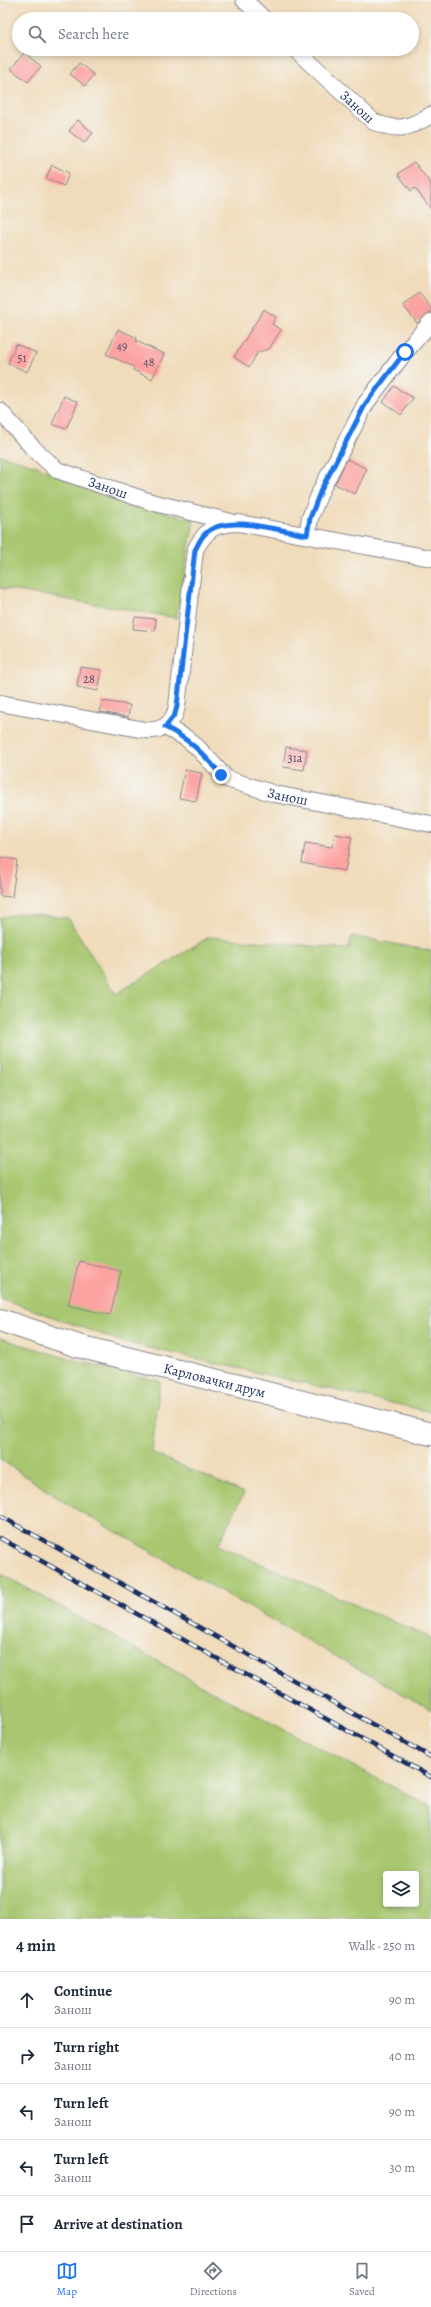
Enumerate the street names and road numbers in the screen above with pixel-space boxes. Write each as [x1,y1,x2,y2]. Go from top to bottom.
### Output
street label: Занош [336,86,379,127]
street label: Занош [86,472,130,503]
street label: Занош [265,783,309,810]
street label: Карловачки друм [162,1358,268,1402]

